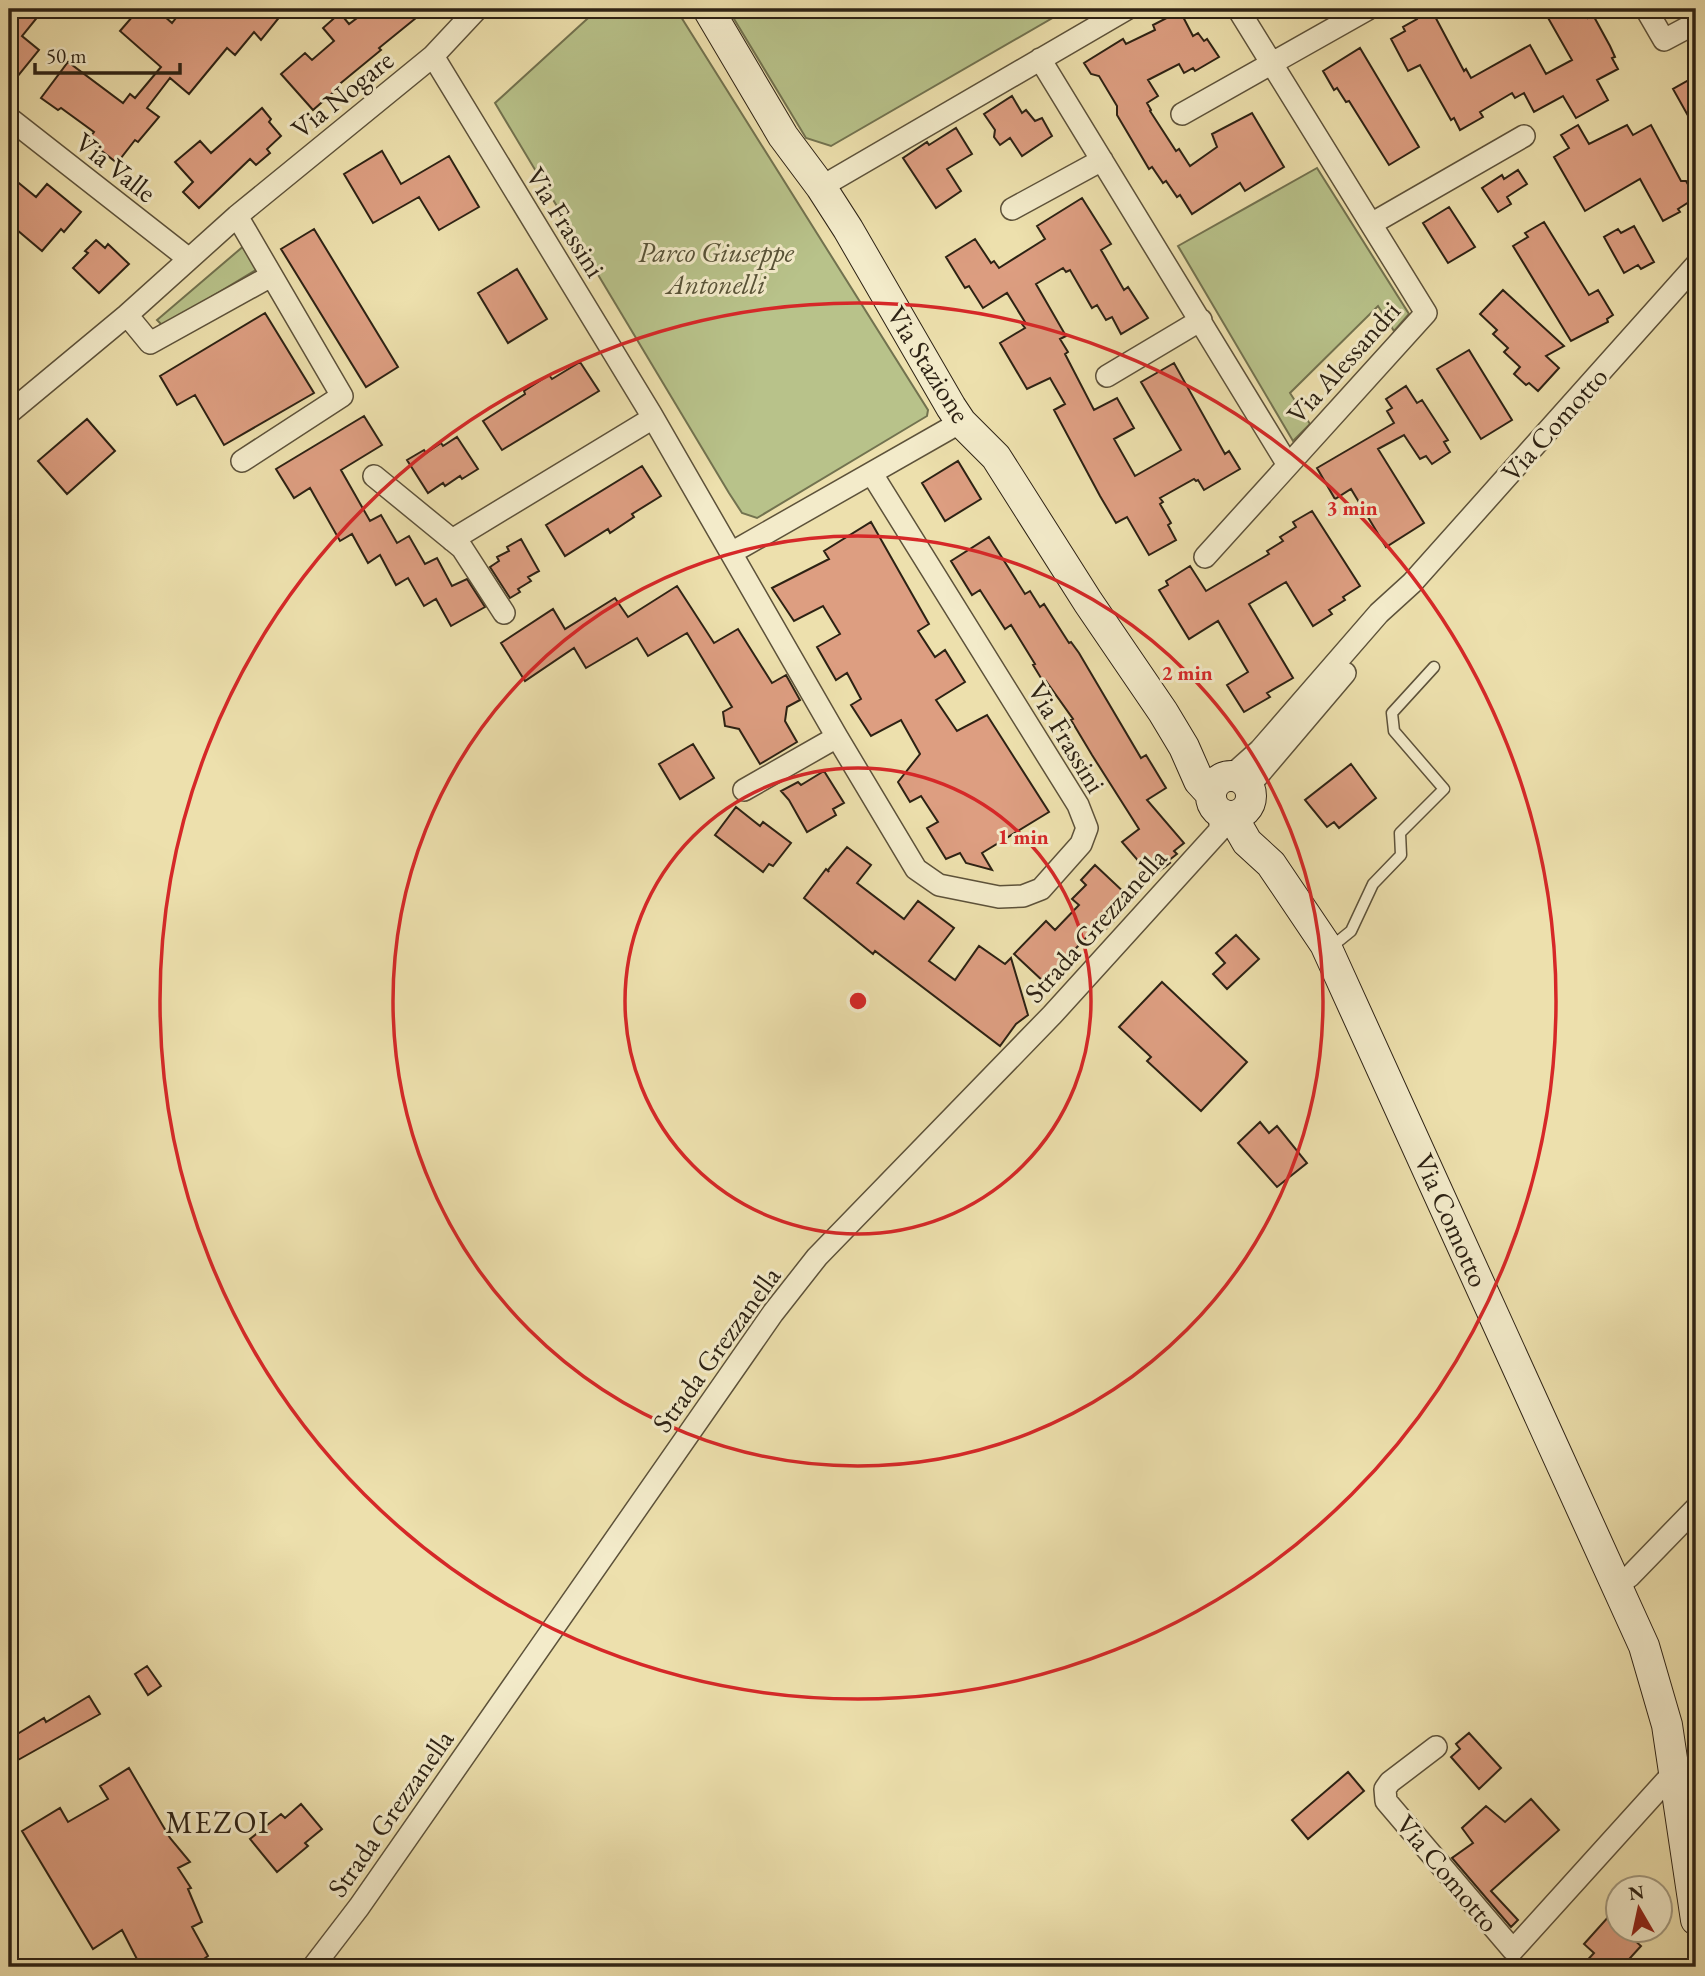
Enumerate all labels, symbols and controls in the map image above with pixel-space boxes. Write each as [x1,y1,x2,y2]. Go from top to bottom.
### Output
scale bar [35,32,180,76]
text: 50 m [46,42,87,69]
street label: Via Nogare [283,42,401,146]
street label: Via Valle [68,124,164,210]
street label: Via Frassini [518,160,614,284]
park label: Parco Giuseppe Antonelli [638,234,794,302]
street label: Via Alessandri [1278,293,1408,431]
street label: Via Stazione [879,299,979,429]
street label: Via Comotto [1493,359,1615,489]
text: 3 min [1326,494,1378,521]
text: 2 min [1161,659,1213,686]
street label: Via Frassini [1020,675,1114,799]
text: 1 min [997,823,1049,850]
street label: Strada Grezzanella [1016,839,1175,1010]
centre of rings [846,989,870,1013]
street label: Via Comotto [1407,1147,1497,1293]
street label: Strada Grezzanella [644,1258,789,1439]
street label: Strada Grezzanella [319,1721,462,1904]
district label: MEZOI [165,1803,271,1842]
street label: Via Comotto [1388,1807,1508,1939]
north arrow [1604,1874,1674,1944]
text: N [1627,1879,1647,1906]

